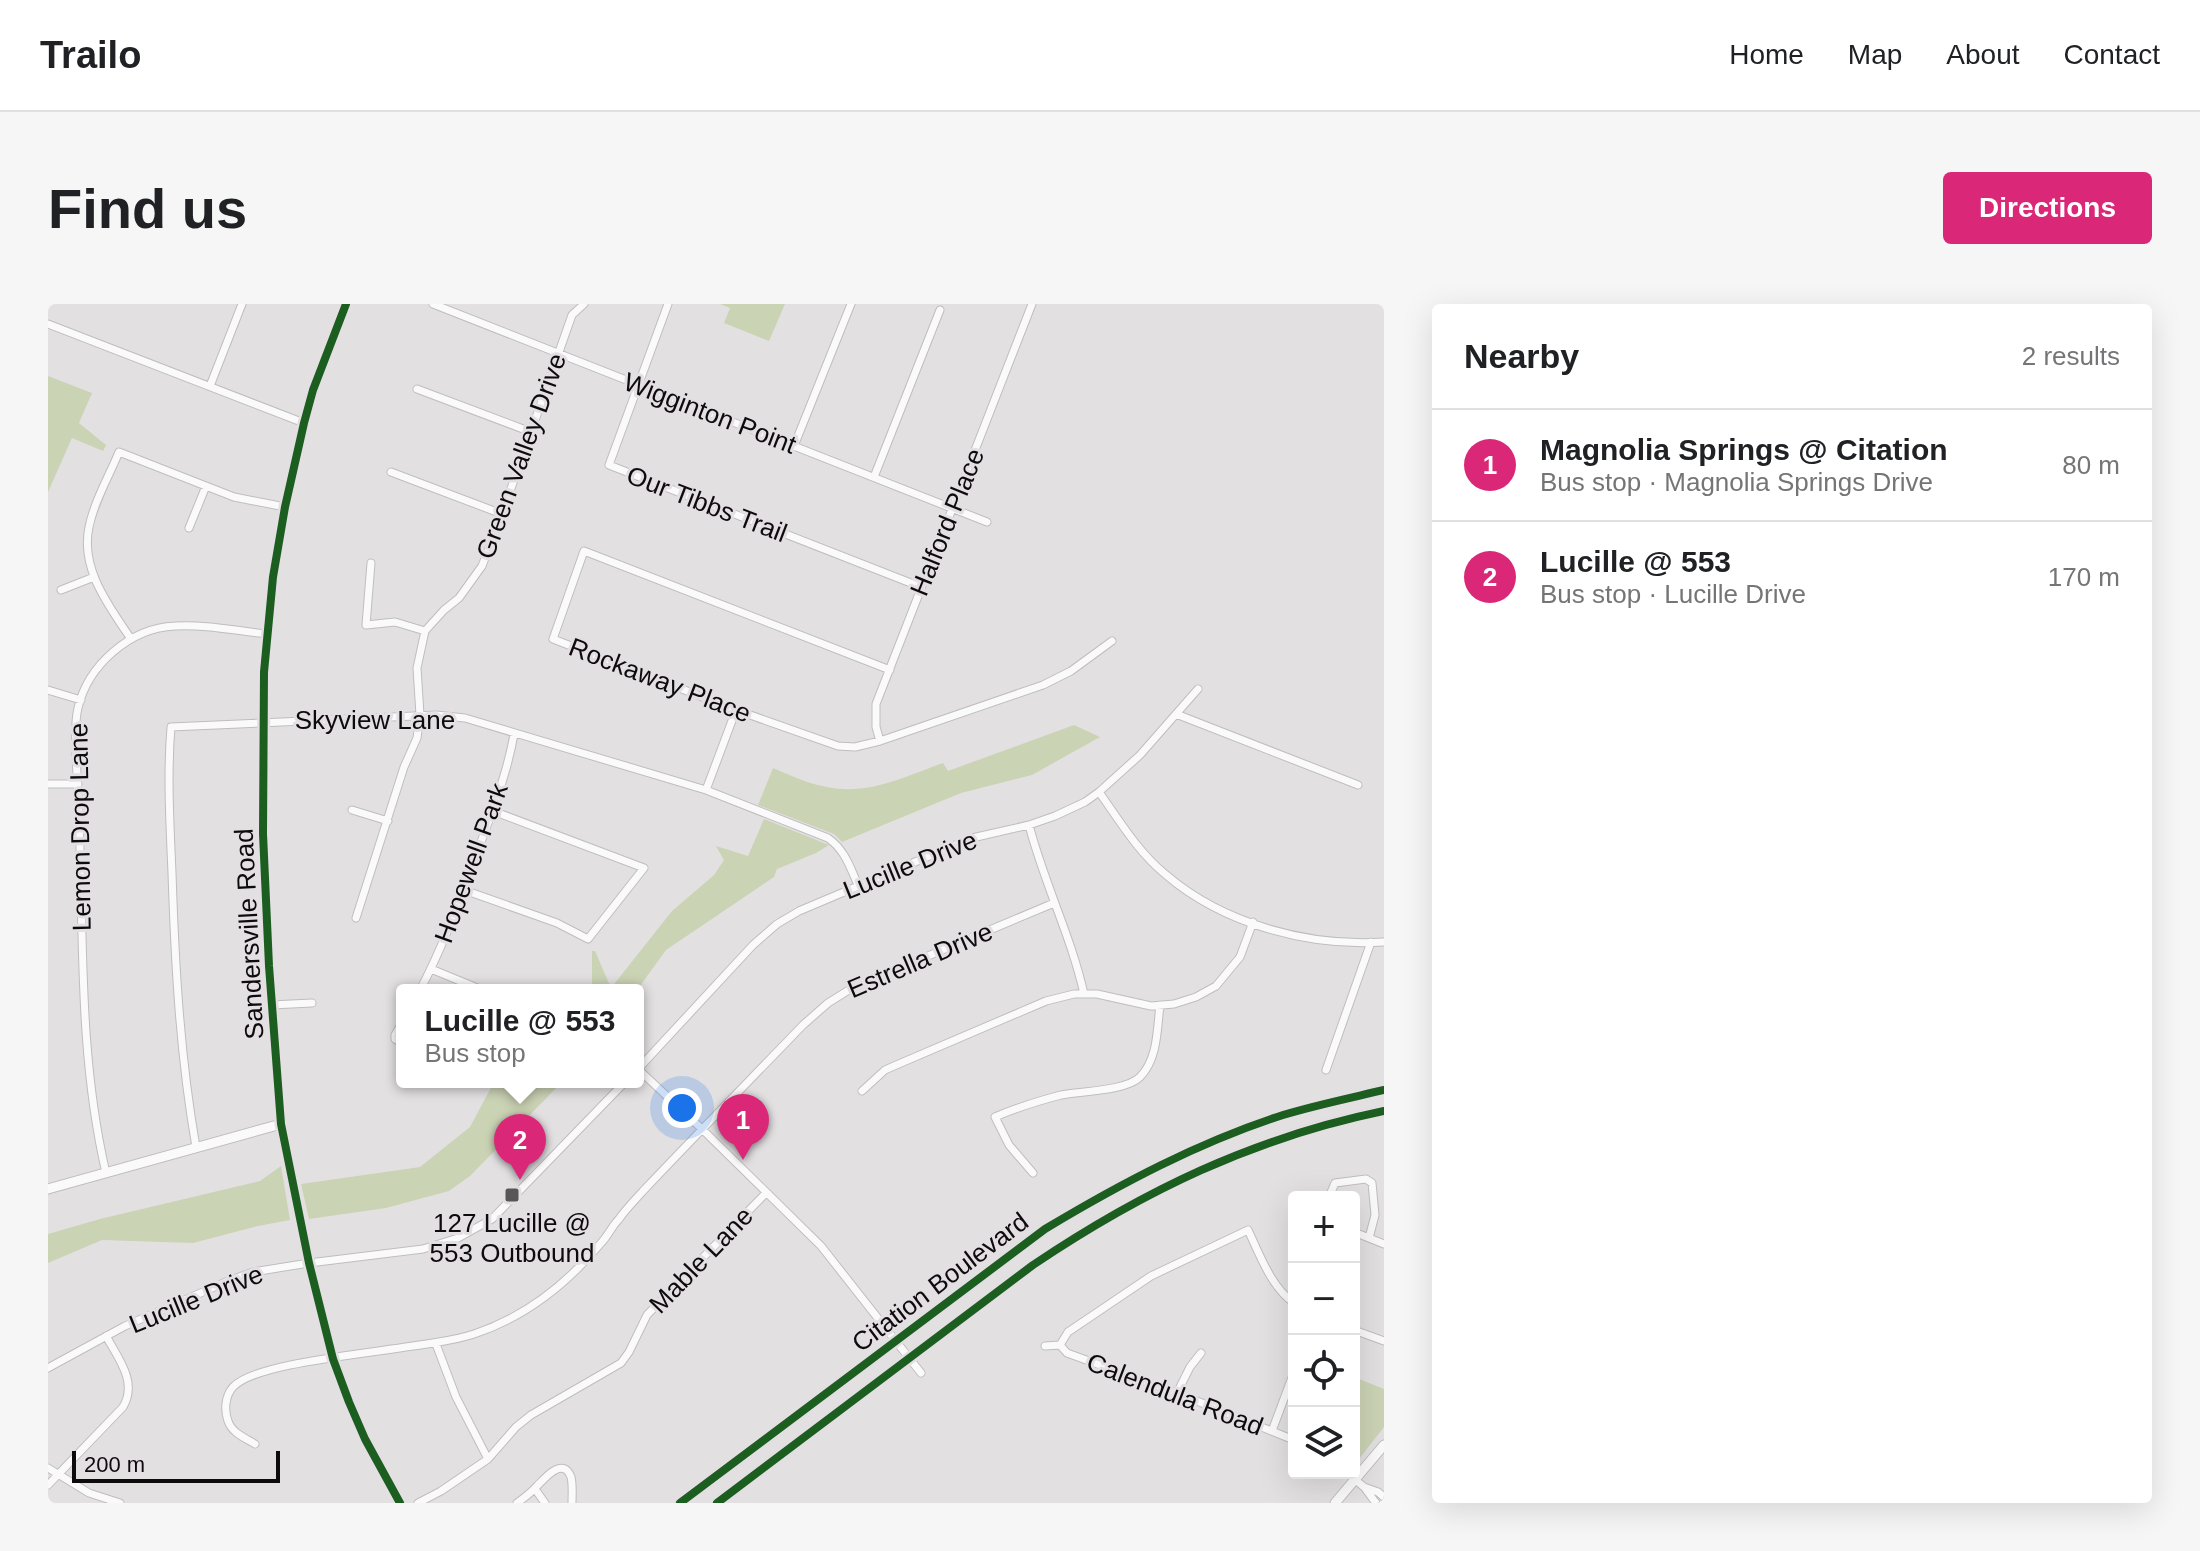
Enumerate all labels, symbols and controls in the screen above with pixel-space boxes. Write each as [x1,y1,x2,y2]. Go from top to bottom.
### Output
text: Trailo [40,34,141,76]
text: Home [1729,39,1804,70]
text: Map [1848,39,1902,70]
text: About [1946,39,2020,70]
text: Contact [2064,39,2160,70]
button: Directions [1943,172,2152,244]
text: Find us [48,177,247,240]
text: Nearby [1464,337,1579,375]
text: 2 results [2022,341,2120,371]
street label: Green Valley Drive [470,349,572,563]
street label: Wigginton Point [620,366,801,460]
text: Magnolia Springs @ Citation [1540,433,1948,466]
street label: Halford Place [904,444,990,600]
text: 1 [1483,450,1497,480]
text: 80 m [2062,450,2120,480]
street label: Our Tibbs Trail [623,460,791,548]
text: Bus stop · Magnolia Springs Drive [1540,467,1933,497]
text: Lucille @ 553 [1540,545,1731,578]
text: 2 [1483,562,1497,592]
text: 170 m [2048,562,2120,592]
text: Bus stop · Lucille Drive [1540,579,1806,609]
street label: Rockaway Place [565,632,755,728]
street label: Skyview Lane [295,705,455,735]
street label: Lemon Drop Lane [63,723,97,931]
street label: Hopewell Park [428,778,514,947]
street label: Lucille Drive [839,825,981,905]
street label: Sandersville Road [228,828,270,1040]
street label: Estrella Drive [843,916,997,1004]
popup [396,984,644,1088]
text: Lucille @ 553 [424,1004,616,1037]
text: Bus stop [424,1038,526,1068]
your location [662,1088,702,1128]
pin: 1 [717,1094,769,1160]
pin: 2 [494,1114,546,1180]
marker: 127 Lucille @ 553 Outbound [503,1186,521,1204]
map controls [1288,1191,1360,1479]
button: + [1288,1191,1360,1263]
street label: Mable Lane [643,1201,759,1319]
street label: Citation Boulevard [846,1206,1034,1358]
place label: 127 Lucille @ 553 Outbound [430,1208,594,1268]
street label: Lucille Drive [125,1259,267,1339]
button: − [1288,1263,1360,1335]
button: locate [1288,1335,1360,1407]
street label: Calendula Road [1083,1347,1267,1441]
button: layers [1288,1407,1360,1479]
scale bar [72,1447,280,1483]
text: 200 m [84,1452,145,1477]

